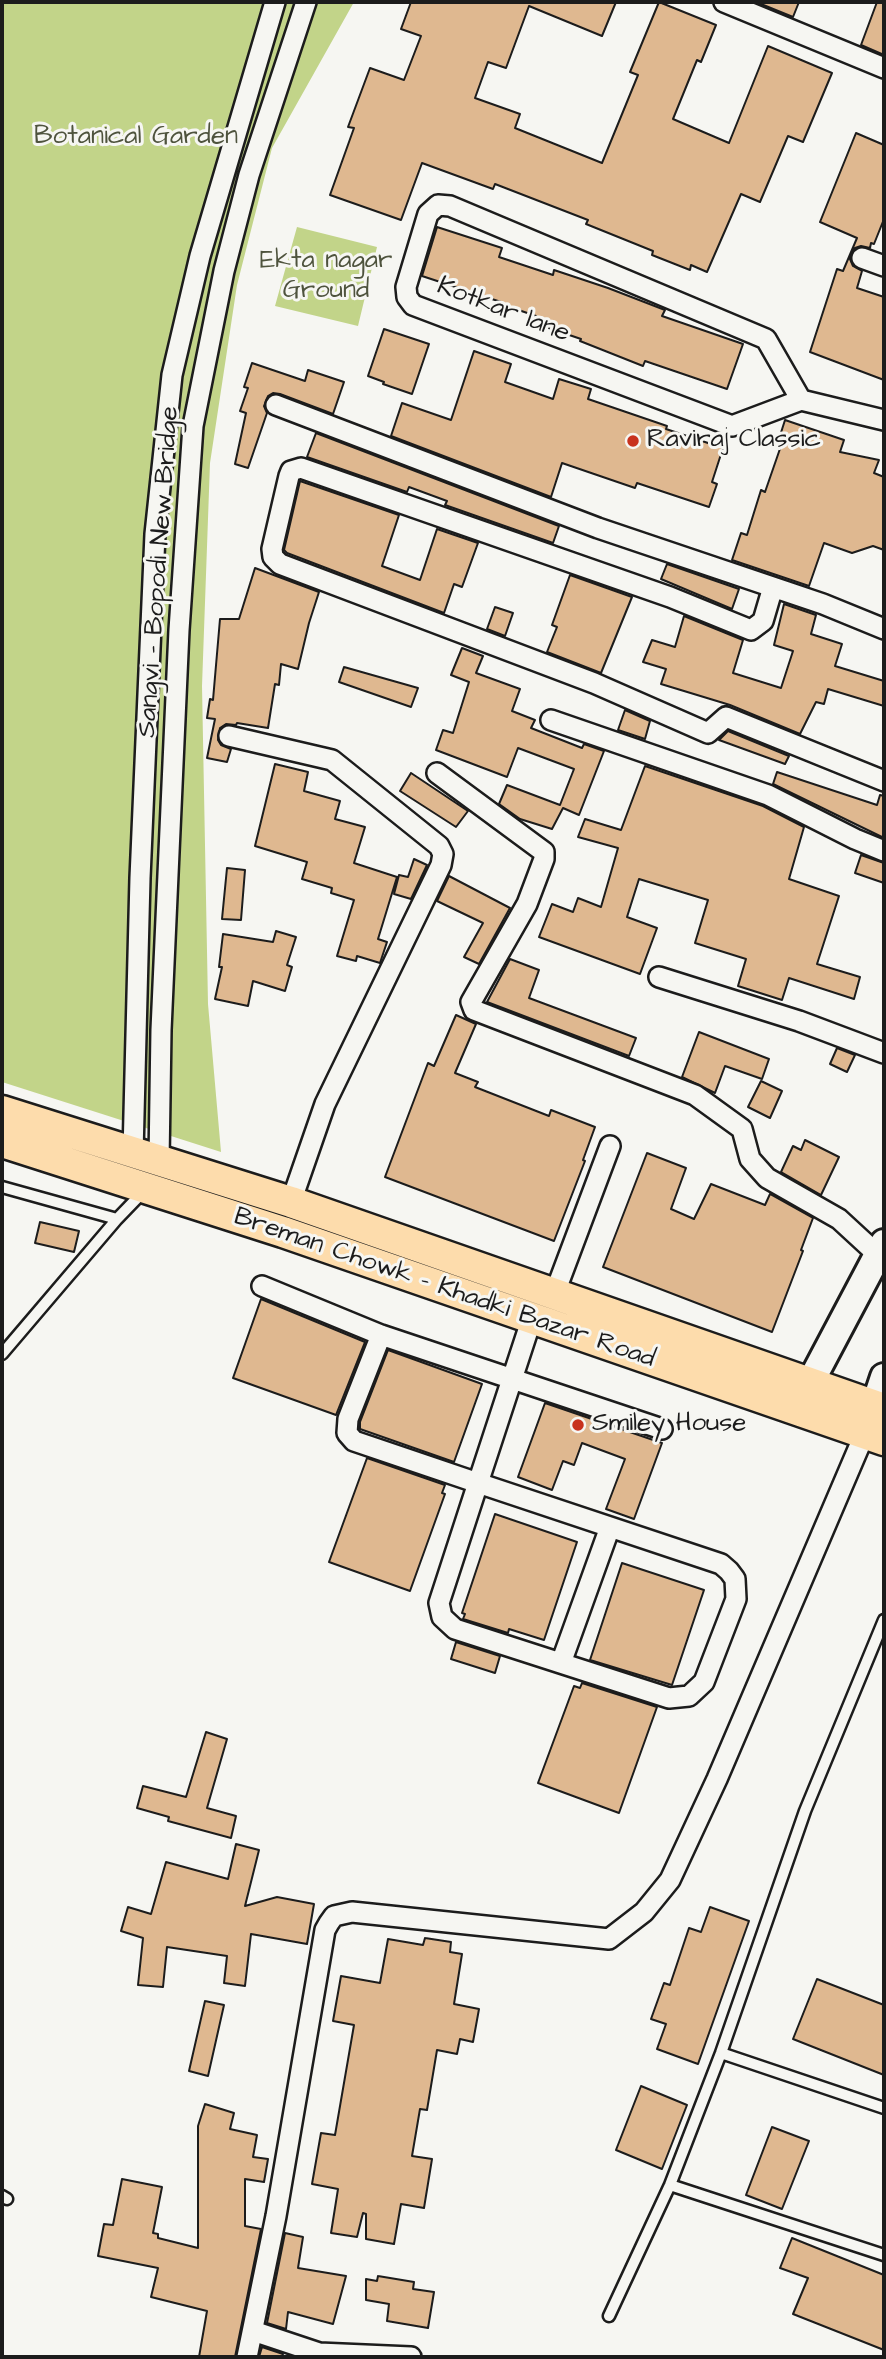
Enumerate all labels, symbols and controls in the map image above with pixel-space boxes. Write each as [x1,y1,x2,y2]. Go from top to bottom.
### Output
park label: Botanical Garden [34,122,238,154]
park label: Ekta nagar Ground [260,246,392,308]
street label: Kotkar lane [432,271,574,351]
street label: Sangvi - Bopodi New Bridge [133,405,187,739]
place label: Raviraj Classic [647,425,821,457]
marker: Raviraj Classic [625,433,641,449]
street label: Breman Chowk - Khadki Bazar Road [229,1202,659,1376]
place label: Smiley House [592,1409,746,1441]
marker: Smiley House [570,1417,586,1433]

